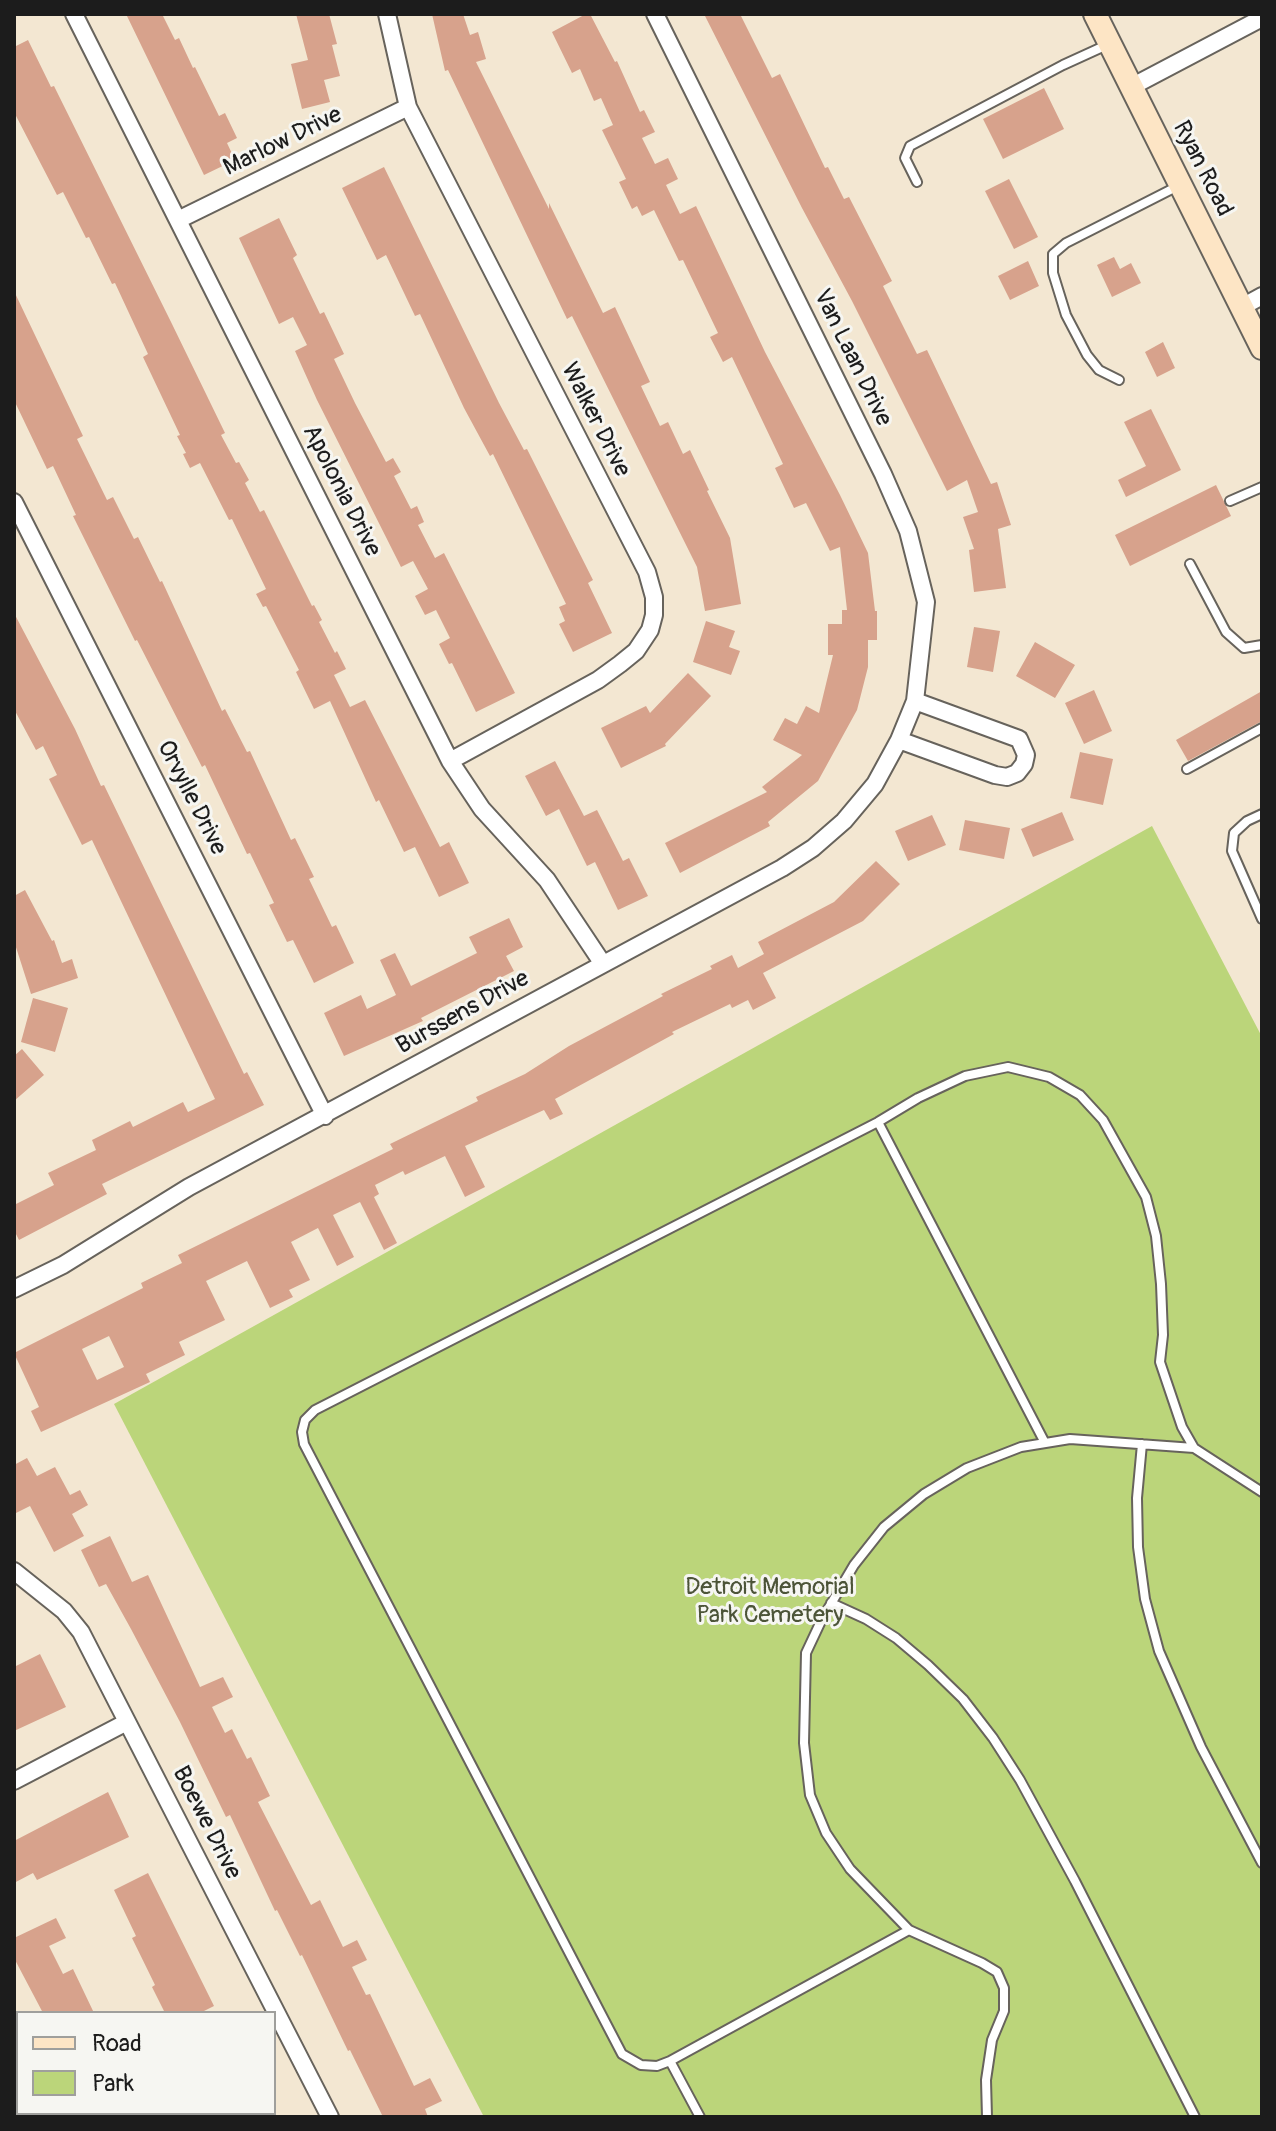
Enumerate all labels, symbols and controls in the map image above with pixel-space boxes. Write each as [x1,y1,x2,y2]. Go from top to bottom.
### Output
street label: Marlow Drive [219,101,347,183]
street label: Ryan Road [1166,117,1238,221]
street label: Van Laan Drive [806,285,898,431]
street label: Walker Drive [554,358,636,482]
street label: Apolonia Drive [296,420,386,562]
street label: Orvylle Drive [150,736,232,860]
street label: Burssens Drive [392,965,534,1061]
park label: Detroit Memorial Park Cemetery [685,1574,855,1630]
street label: Boewe Drive [165,1762,247,1884]
legend [16,2011,276,2115]
text: Road [92,2029,142,2058]
text: Park [92,2069,134,2098]

